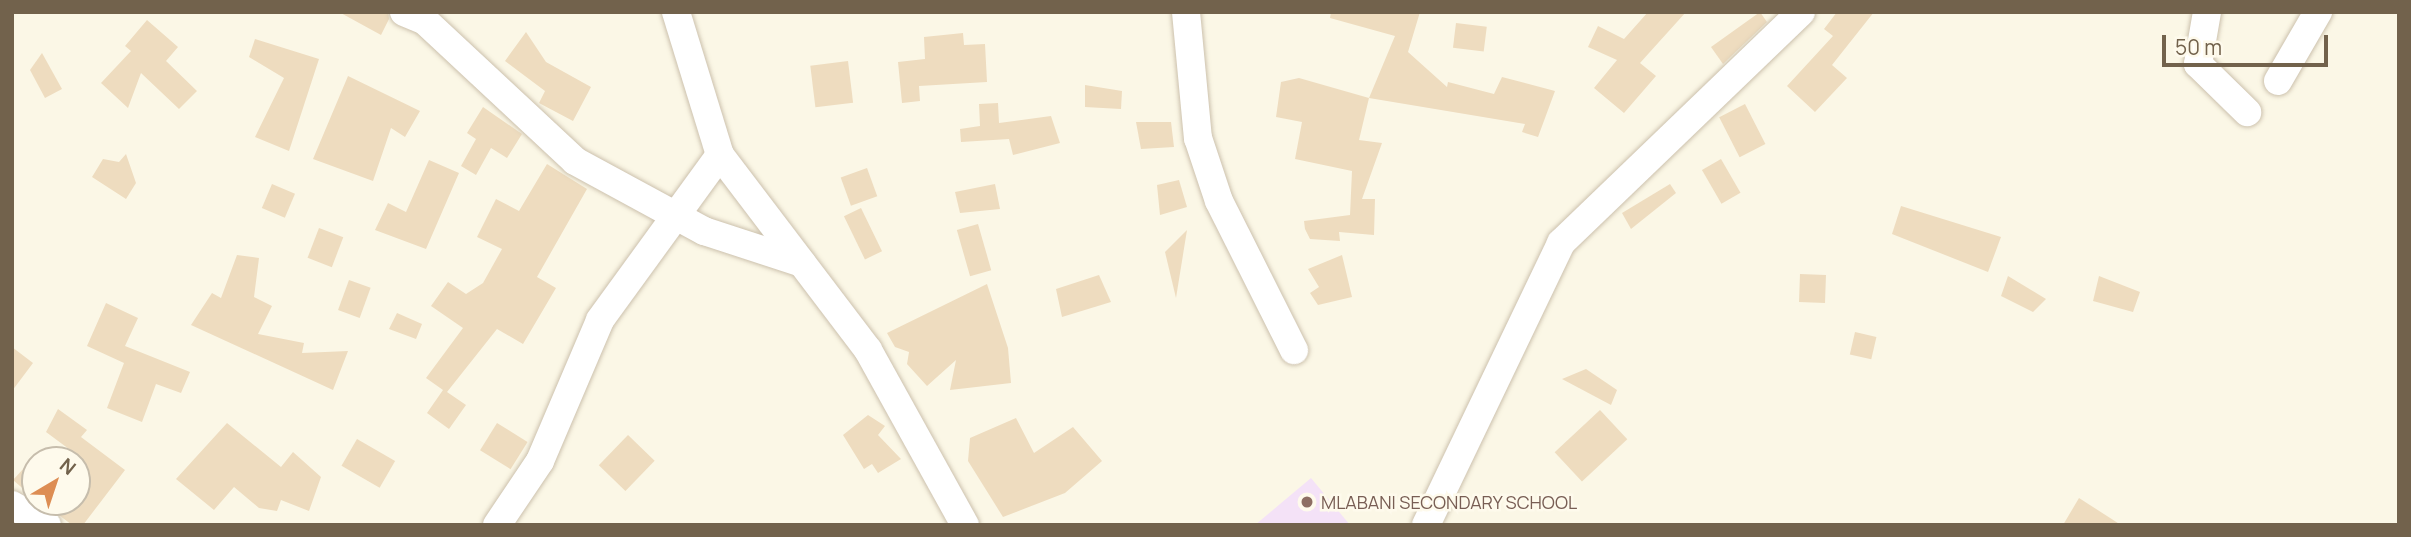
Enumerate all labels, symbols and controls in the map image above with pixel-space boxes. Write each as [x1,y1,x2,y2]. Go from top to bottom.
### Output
scale bar [2166,21,2332,65]
text: 50 m [2175,33,2222,61]
north arrow [21,446,91,516]
text: N [54,452,81,481]
place label: MLABANI SECONDARY SCHOOL [1321,491,1578,513]
marker: MLABANI SECONDARY SCHOOL [1299,494,1315,510]

